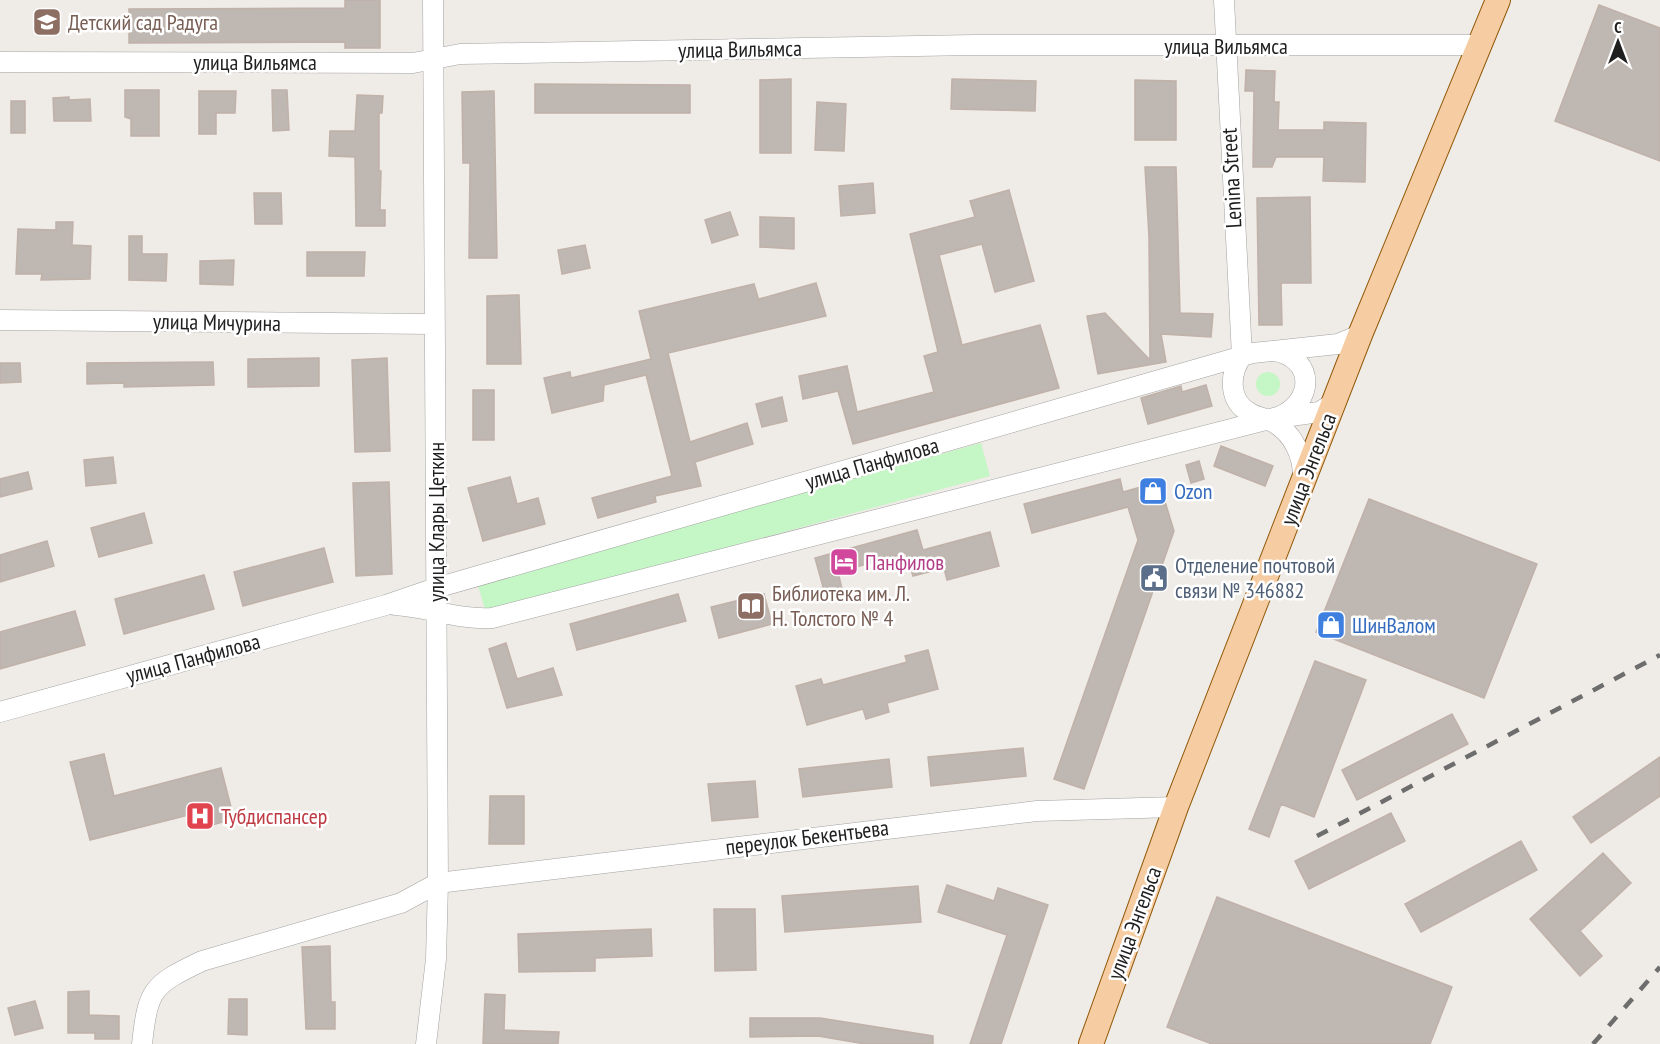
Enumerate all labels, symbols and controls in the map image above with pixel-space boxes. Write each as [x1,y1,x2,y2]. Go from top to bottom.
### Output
school or university icon: Детский сад Радуга [31,6,63,38]
place label: Детский сад Радуга [68,8,218,36]
north arrow [1588,12,1648,72]
text: С [1614,17,1622,37]
street label: улица Вильямса [1164,32,1288,60]
street label: улица Вильямса [678,34,802,64]
street label: улица Вильямса [193,48,317,76]
street label: Lenina Street [1214,127,1248,229]
street label: улица Мичурина [153,307,281,337]
street label: улица Энгельса [1274,409,1342,529]
street label: улица Панфилова [802,431,942,495]
street label: улица Клары Цеткин [422,442,450,602]
shop icon: Ozon [1137,475,1169,507]
place label: Ozon [1174,477,1213,505]
hotel icon: Панфилов [828,546,860,578]
place label: Панфилов [865,548,944,576]
place label: Отделение почтовой связи № 346882 [1175,551,1335,604]
public building icon: Отделение почтовой связи № 346882 [1138,562,1170,594]
place label: Библиотека им. Л. Н. Толстого № 4 [772,579,910,632]
library icon: Библиотека им. Л. Н. Толстого № 4 [735,590,767,622]
shop icon: ШинВалом [1315,609,1347,641]
place label: ШинВалом [1352,611,1436,639]
street label: улица Панфилова [123,627,263,689]
hospital icon: Тубдиспансер [184,800,216,832]
place label: Тубдиспансер [221,802,327,830]
street label: переулок Бекентьева [724,813,890,861]
street label: улица Энгельса [1101,863,1167,983]

